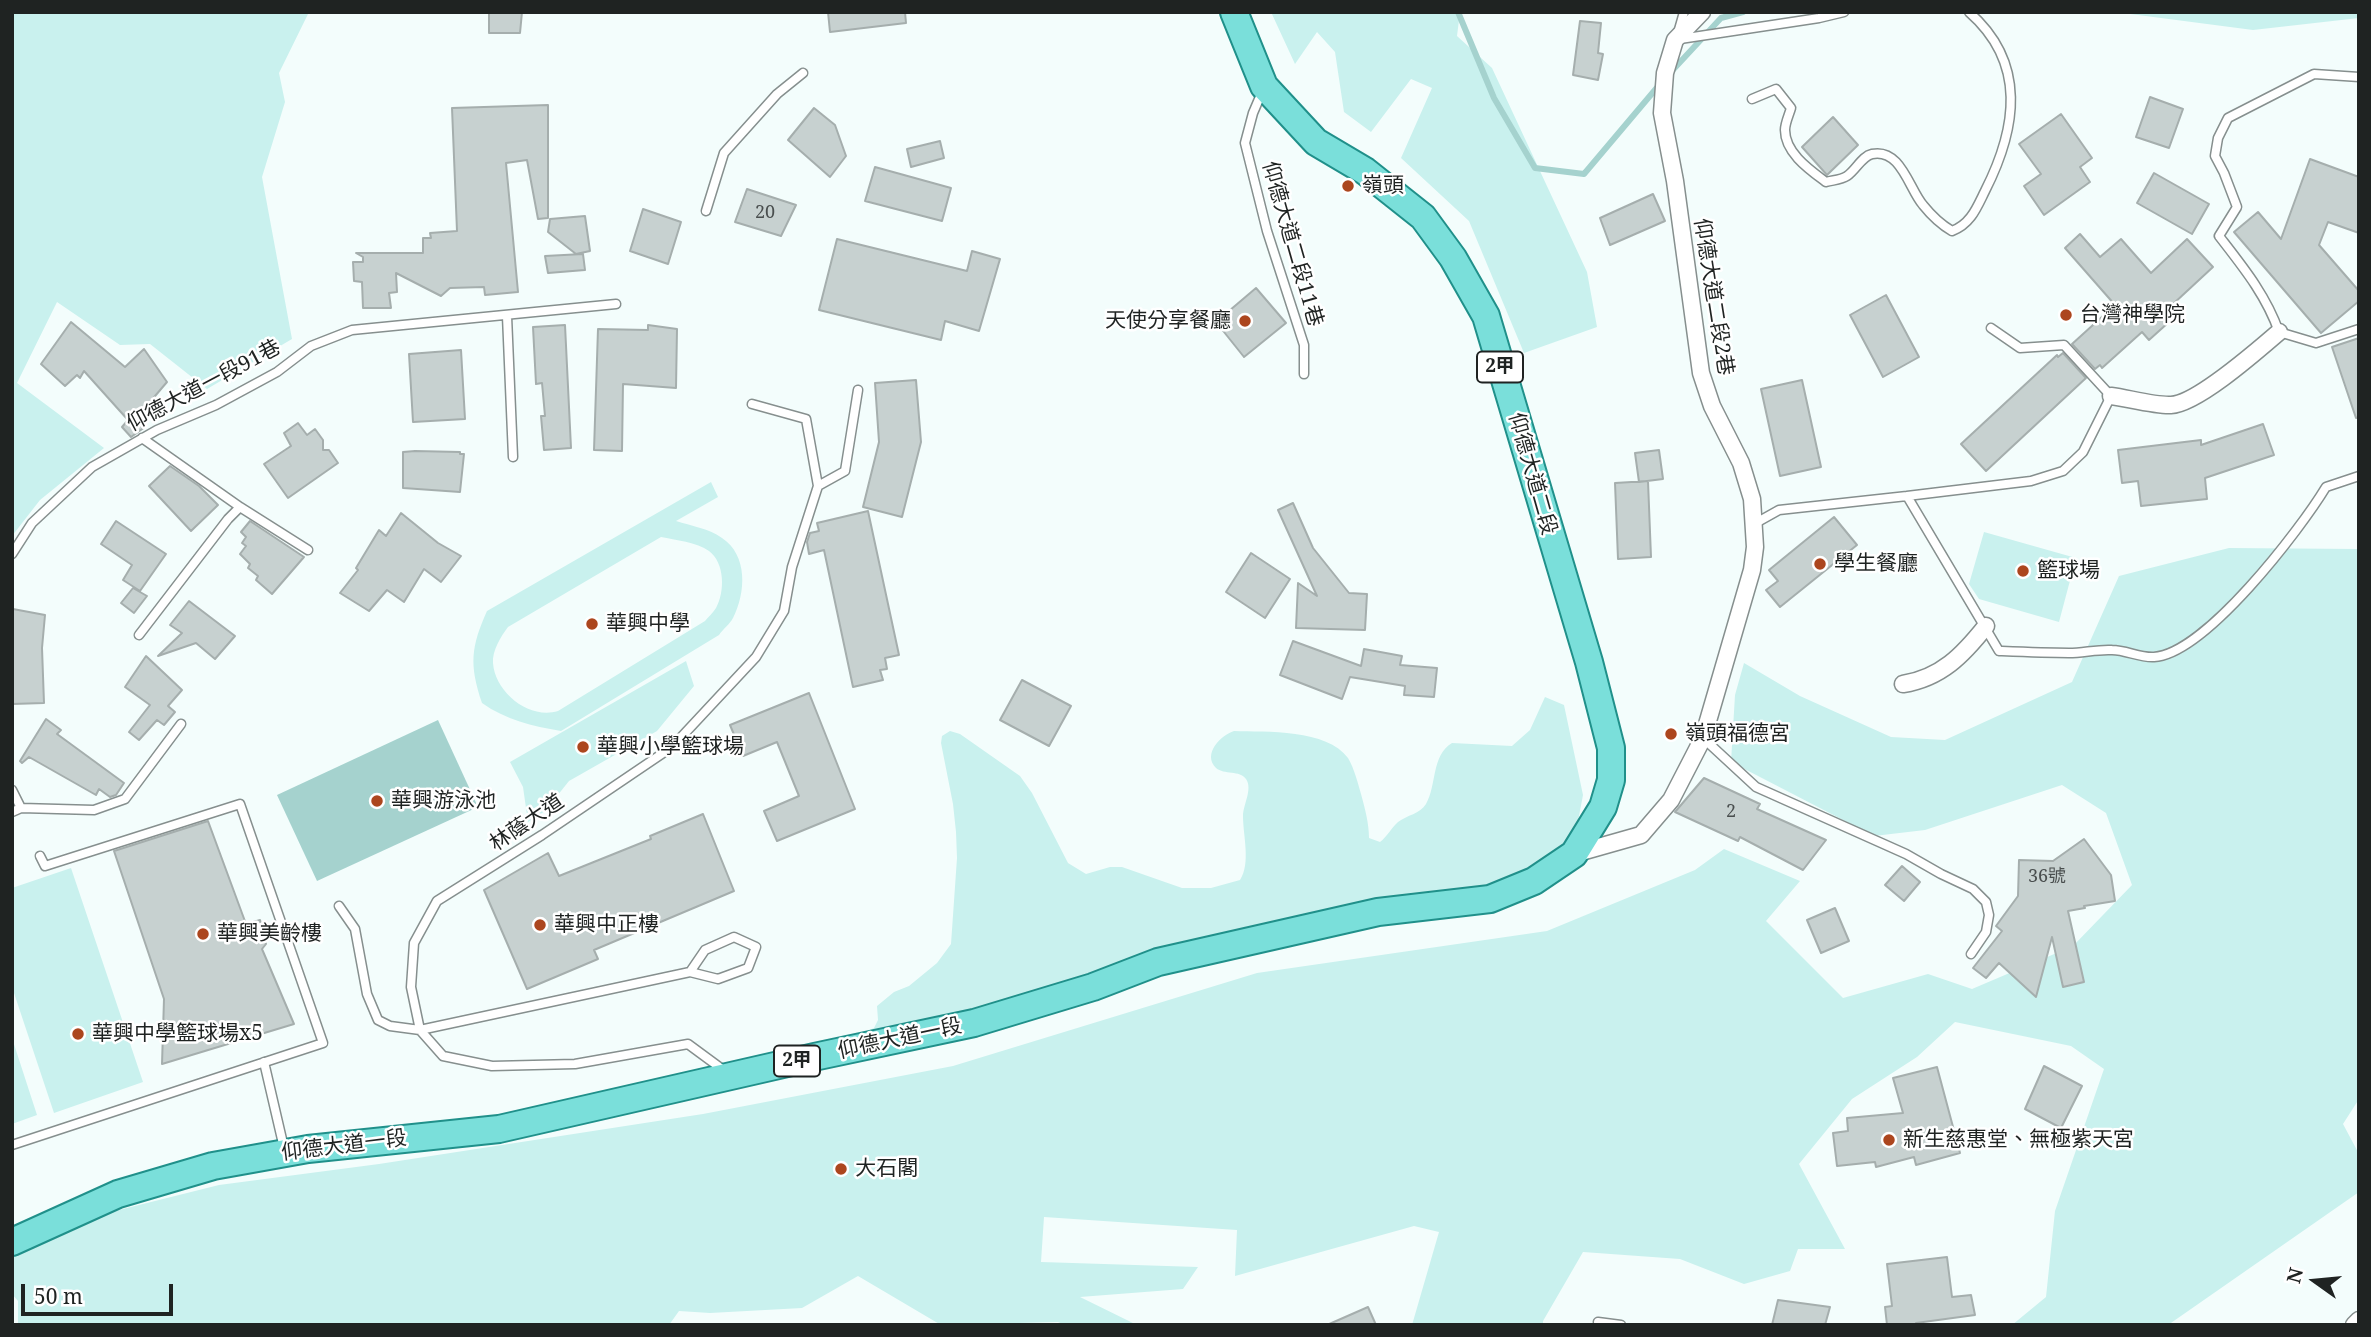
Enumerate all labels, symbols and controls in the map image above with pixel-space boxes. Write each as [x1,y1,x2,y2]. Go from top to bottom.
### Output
street label: 仰德大道二段11巷 [1256,159,1328,329]
place label: 嶺頭 [1362,173,1404,199]
marker: 嶺頭 [1340,178,1356,194]
house number: 20 [755,202,775,224]
street label: 仰德大道二段2巷 [1688,217,1738,377]
place label: 台灣神學院 [2080,302,2185,328]
marker: 台灣神學院 [2058,307,2074,323]
place label: 天使分享餐廳 [1105,308,1231,334]
marker: 天使分享餐廳 [1237,313,1253,329]
street label: 仰德大道一段91巷 [123,335,285,437]
road number: 2甲 [1477,352,1523,382]
street label: 仰德大道二段 [1503,410,1561,538]
place label: 學生餐廳 [1834,551,1918,577]
marker: 學生餐廳 [1812,556,1828,572]
place label: 籃球場 [2037,558,2100,584]
marker: 籃球場 [2015,563,2031,579]
place label: 華興中學 [606,611,690,637]
marker: 華興中學 [584,616,600,632]
place label: 嶺頭福德宮 [1685,721,1790,747]
marker: 嶺頭福德宮 [1663,726,1679,742]
place label: 華興小學籃球場 [597,734,744,760]
marker: 華興小學籃球場 [575,739,591,755]
place label: 華興游泳池 [391,788,496,814]
street label: 林蔭大道 [485,789,569,857]
marker: 華興游泳池 [369,793,385,809]
house number: 2 [1726,801,1736,823]
house number: 36號 [2028,866,2066,888]
place label: 華興中正樓 [554,912,659,938]
marker: 華興中正樓 [532,917,548,933]
place label: 華興美齡樓 [217,921,322,947]
marker: 華興美齡樓 [195,926,211,942]
street label: 仰德大道一段 [836,1014,964,1064]
place label: 華興中學籃球場x5 [92,1021,263,1047]
marker: 華興中學籃球場x5 [70,1026,86,1042]
road number: 2甲 [774,1046,820,1077]
street label: 仰德大道一段 [280,1126,408,1166]
place label: 新生慈惠堂、無極紫天宮 [1903,1127,2134,1153]
marker: 新生慈惠堂、無極紫天宮 [1881,1132,1897,1148]
place label: 大石閣 [855,1156,918,1182]
marker: 大石閣 [833,1161,849,1177]
north arrow [2280,1246,2350,1316]
text: N [2280,1265,2309,1286]
scale bar [24,1270,177,1314]
text: 50 m [34,1282,83,1310]

